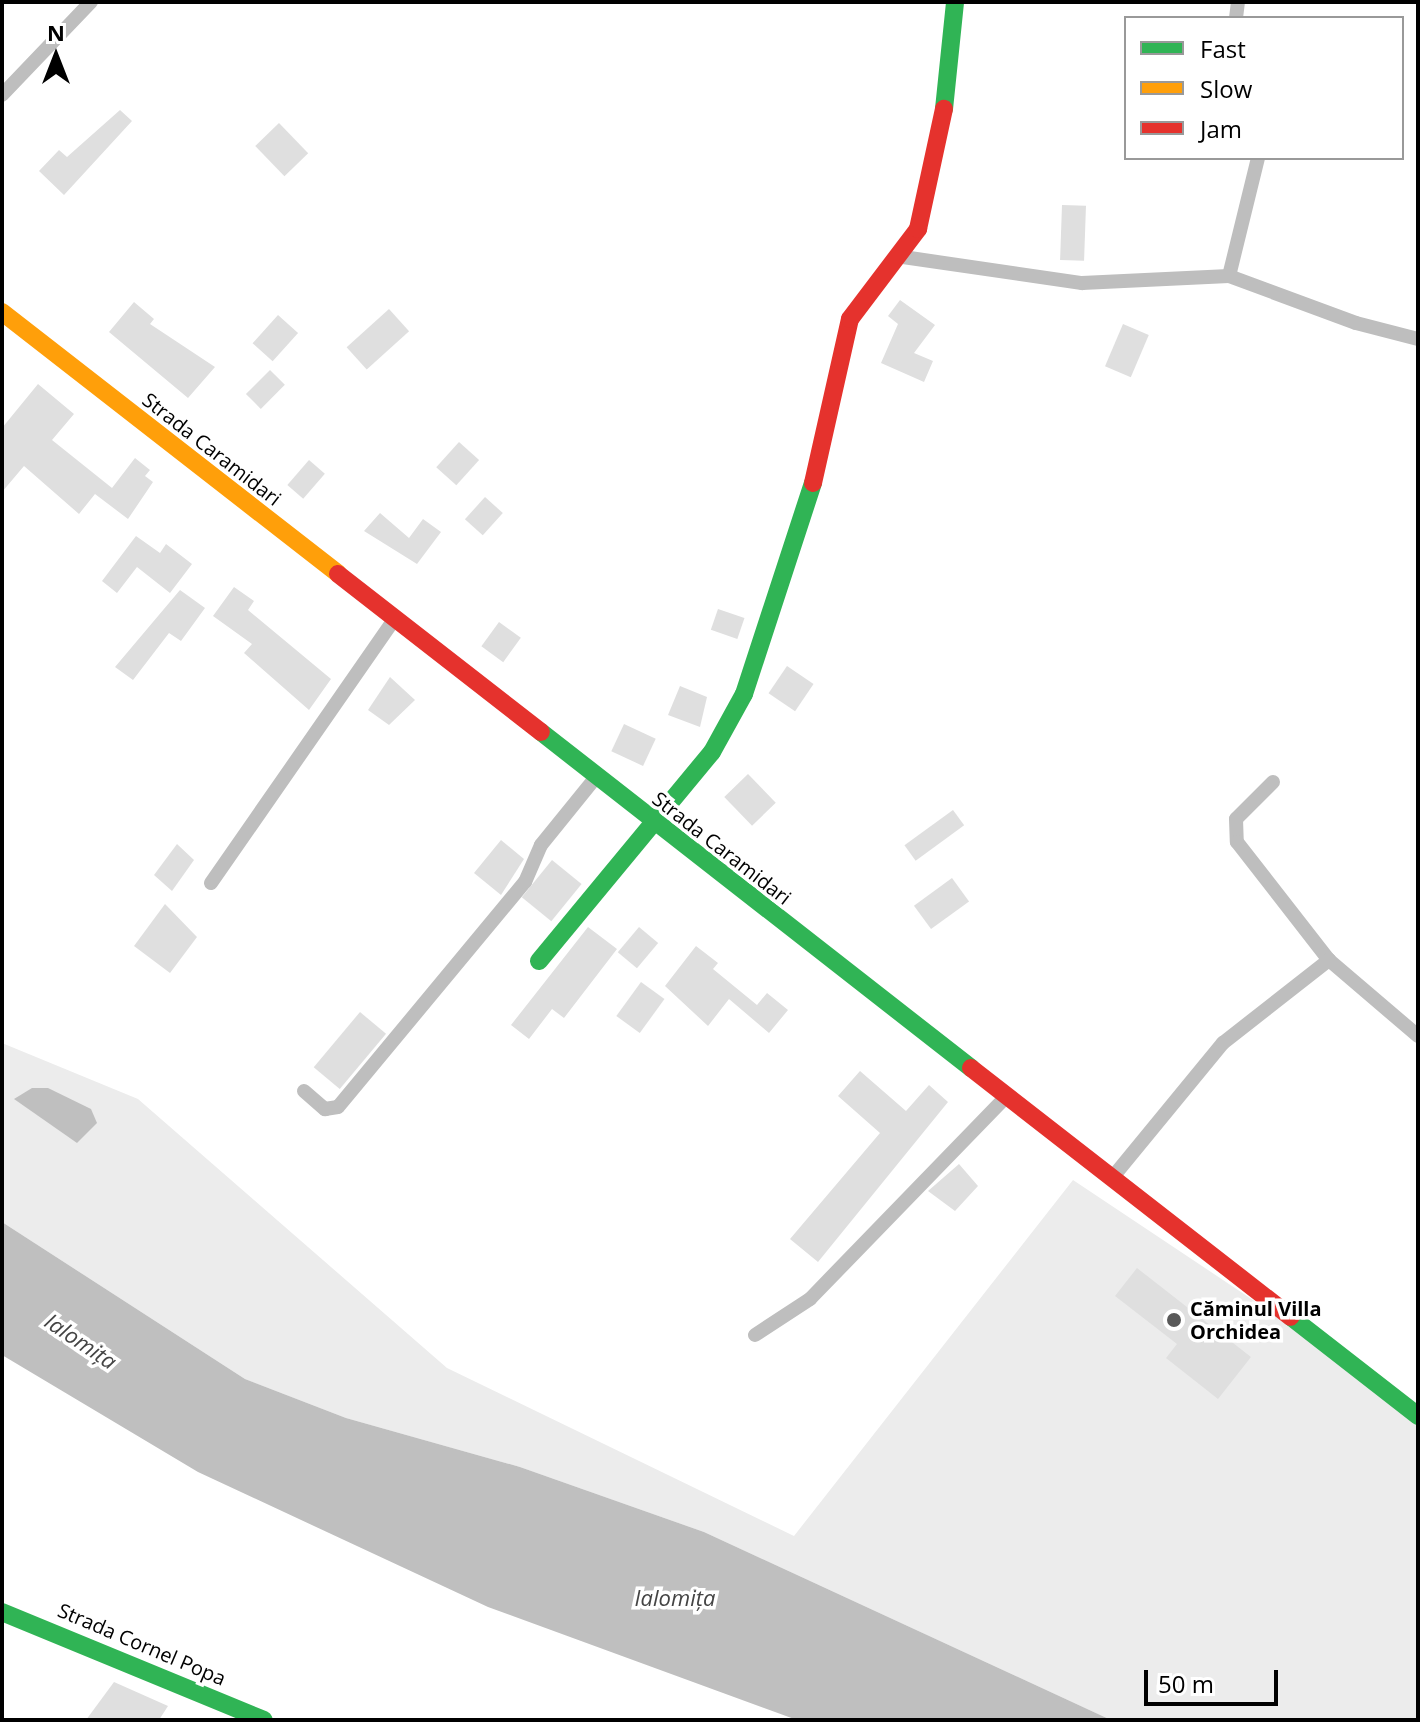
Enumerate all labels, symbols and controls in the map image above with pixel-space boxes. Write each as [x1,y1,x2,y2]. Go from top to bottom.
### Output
north arrow [16,16,96,96]
legend [1124,16,1404,160]
text: N [47,17,65,47]
text: Fast [1200,32,1246,65]
text: Slow [1200,72,1252,105]
text: Jam [1200,112,1242,145]
street label: Strada Caramidari [138,388,286,510]
street label: Strada Caramidari [648,787,796,909]
place label: Căminul Villa Orchidea [1190,1296,1322,1343]
water label: Ialomița [40,1307,122,1375]
marker: Căminul Villa Orchidea [1165,1311,1183,1329]
water label: Ialomița [635,1585,715,1611]
street label: Strada Cornel Popa [55,1598,229,1690]
scale bar [1148,1654,1282,1704]
text: 50 m [1158,1667,1214,1700]

